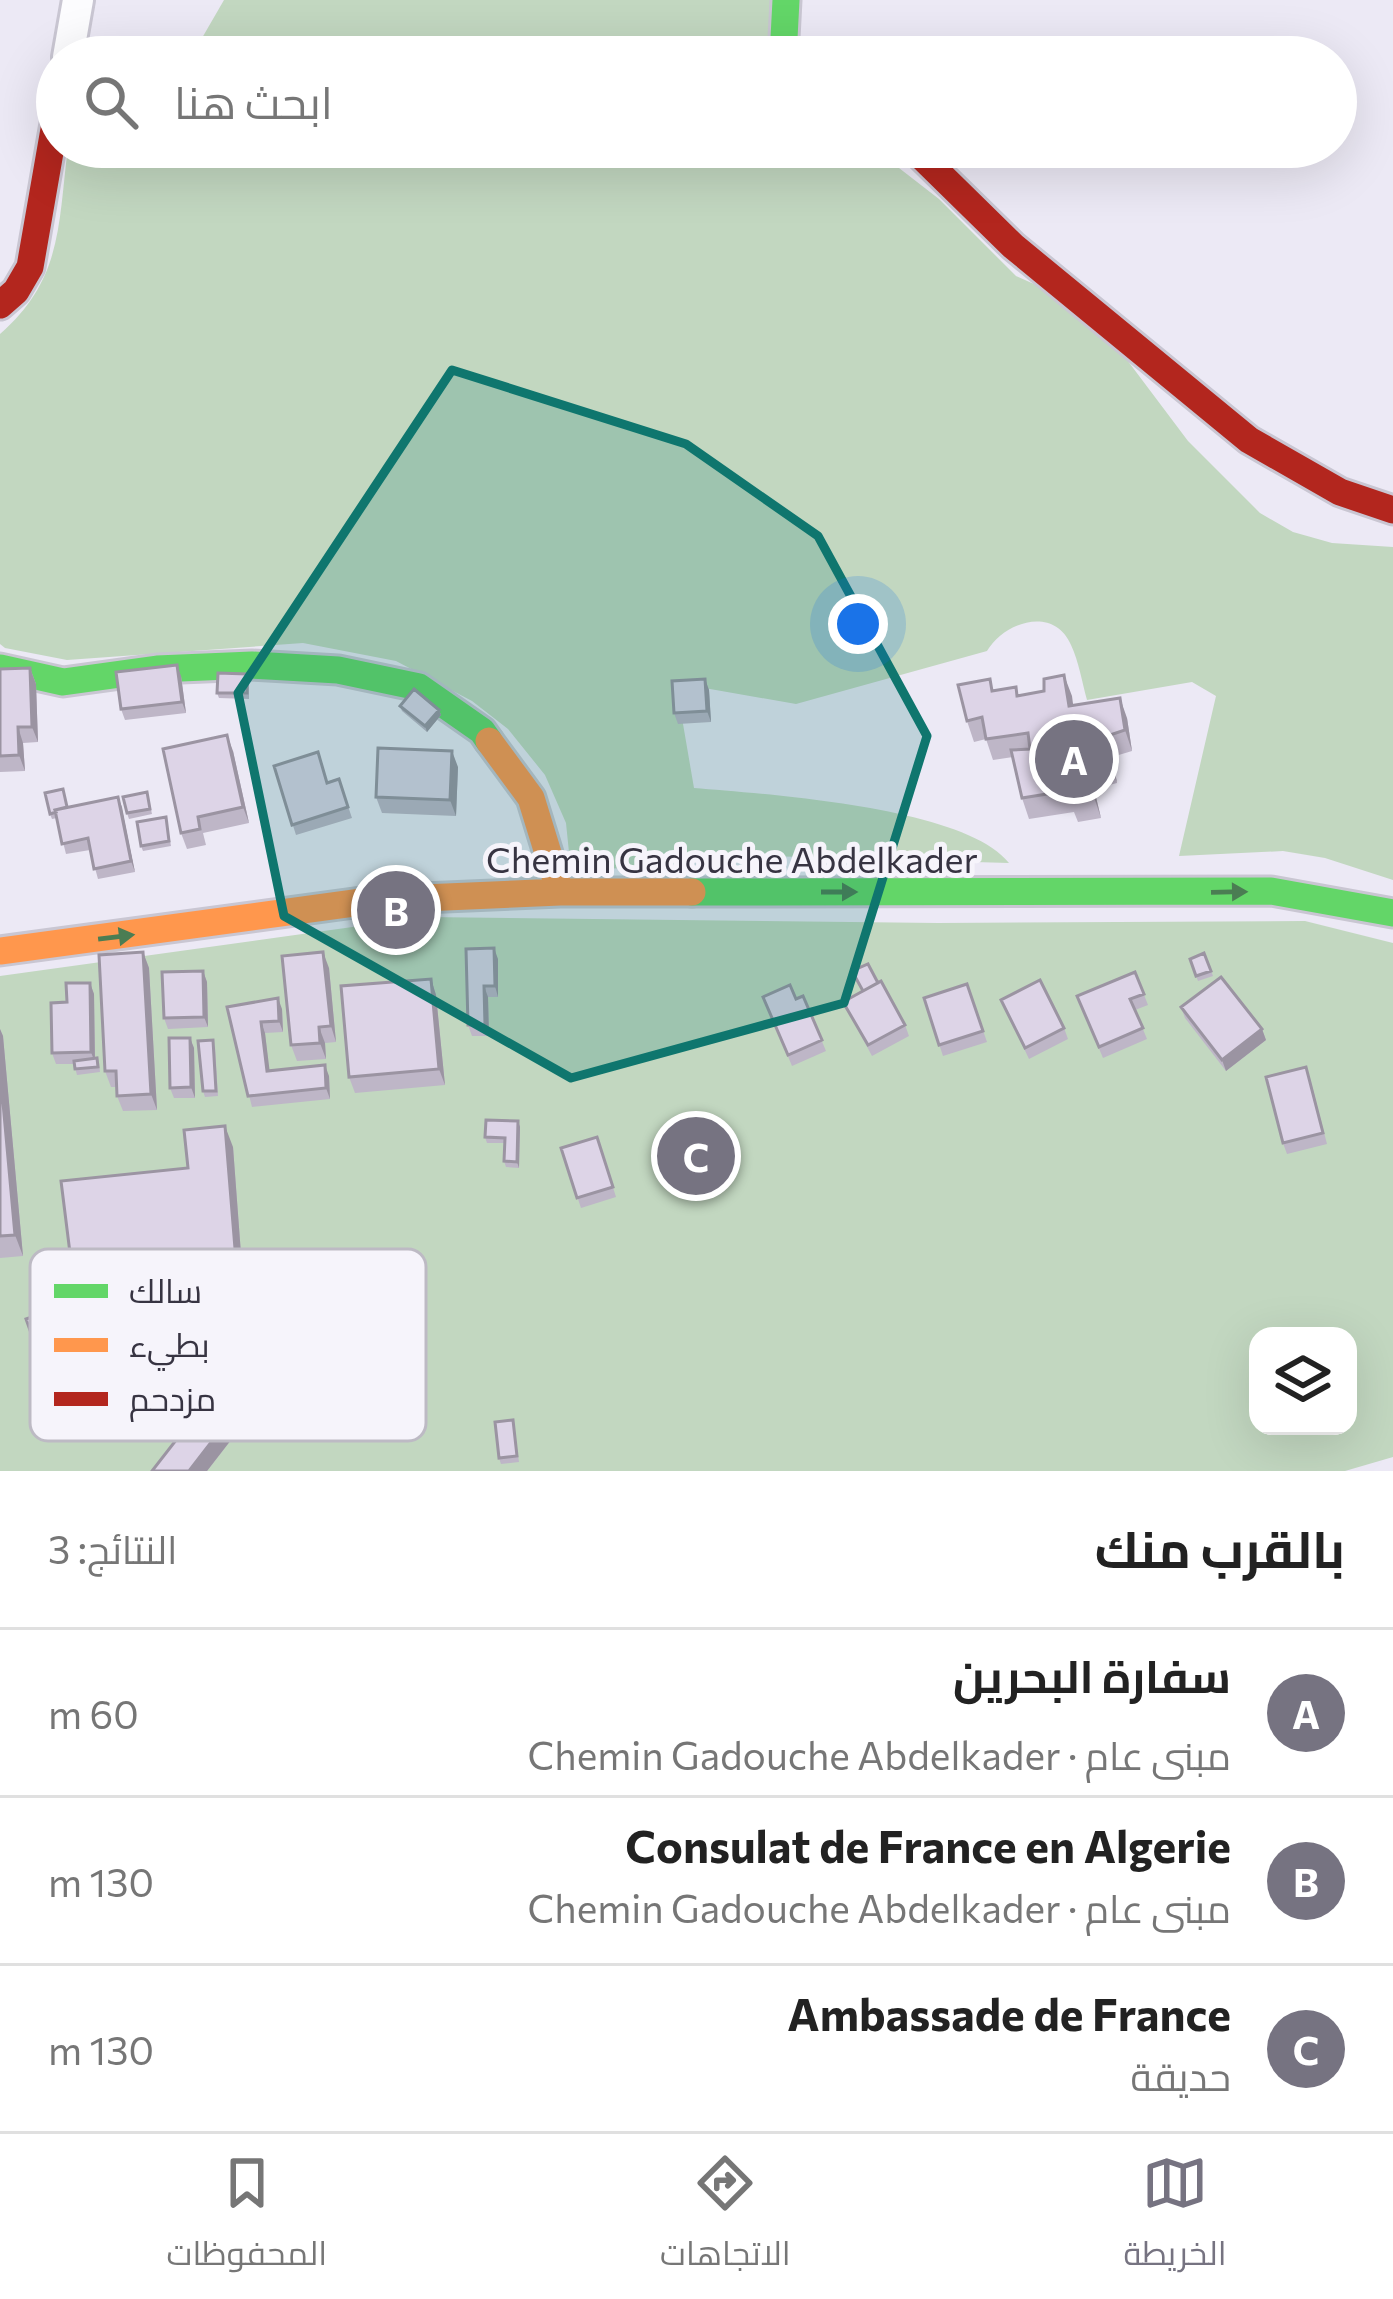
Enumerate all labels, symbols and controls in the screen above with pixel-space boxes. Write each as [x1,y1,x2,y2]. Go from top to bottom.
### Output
search box [36,36,1357,168]
icon: search [78,69,144,135]
text: ابحث هنا [174,73,333,128]
your location [828,594,888,654]
pin: A [1035,714,1113,804]
street label: Chemin Gadouche Abdelkader [486,836,978,880]
pin: B [357,865,435,955]
one-way arrow [821,882,859,902]
one-way arrow [1211,882,1249,902]
one-way arrow [98,928,135,947]
pin: C [657,1111,735,1201]
legend [30,1249,426,1441]
text: سالك [129,1269,202,1310]
text: بطيء [129,1323,210,1371]
map controls [1249,1327,1357,1435]
button: layers [1249,1327,1357,1435]
text: مزدحم [129,1377,216,1422]
text: بالقرب منك [1095,1516,1345,1579]
text: النتائج: 3 [48,1524,177,1572]
text: سفارة البحرين [953,1647,1231,1702]
text: 60 m [48,1689,139,1737]
text: A [1292,1689,1320,1737]
text: مبنى عام · Chemin Gadouche Abdelkader [528,1730,1231,1778]
text: Consulat de France en Algerie [625,1817,1231,1872]
text: 130 m [48,1857,154,1905]
text: B [1293,1857,1319,1905]
text: مبنى عام · Chemin Gadouche Abdelkader [528,1883,1231,1931]
text: Ambassade de France [787,1985,1231,2040]
text: 130 m [48,2025,154,2073]
text: C [1293,2025,1319,2073]
text: حديقة [1131,2051,1231,2099]
tab: المحفوظات [166,2150,327,2284]
tab: الاتجاهات [660,2150,791,2284]
tab: الخريطة [1124,2150,1227,2284]

